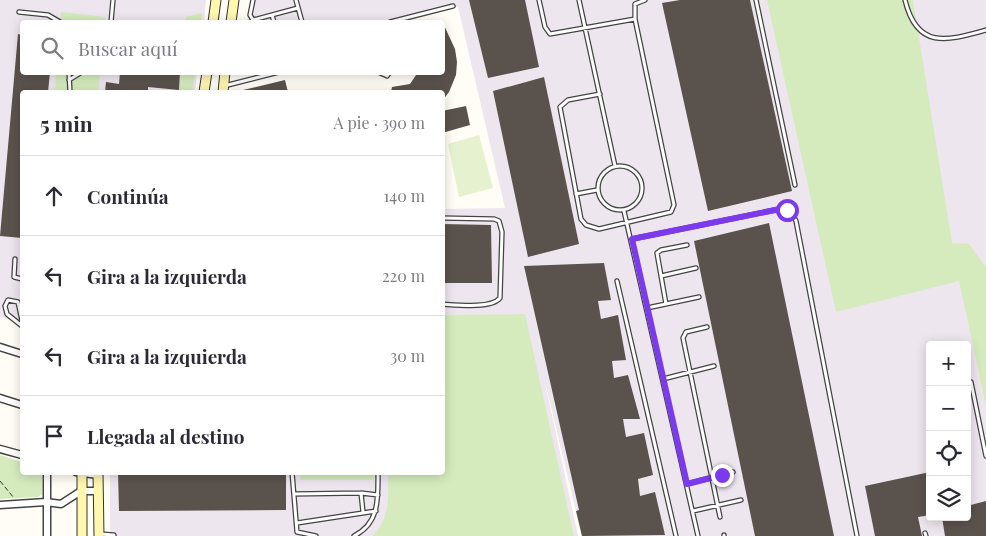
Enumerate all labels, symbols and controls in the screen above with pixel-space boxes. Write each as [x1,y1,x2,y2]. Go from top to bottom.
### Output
search box [20,20,445,75]
icon: search [38,34,66,62]
text: Buscar aquí [78,35,178,61]
text: 5 min [40,109,93,137]
text: A pie · 390 m [334,112,425,133]
icon: ahead [40,182,68,210]
text: Continúa [87,183,169,209]
text: 140 m [383,185,425,206]
route start [776,199,799,222]
icon: left [40,262,68,290]
text: Gira a la izquierda [87,263,247,289]
text: 220 m [382,265,425,286]
map controls [926,341,971,521]
button: + [926,341,971,386]
icon: left [40,342,68,370]
text: Gira a la izquierda [87,343,247,369]
text: 30 m [390,345,425,366]
button: − [926,386,971,431]
icon: arrive [40,422,68,450]
text: Llegada al destino [87,423,245,449]
button: locate [926,431,971,476]
route end [711,464,734,487]
button: layers [926,476,971,521]

